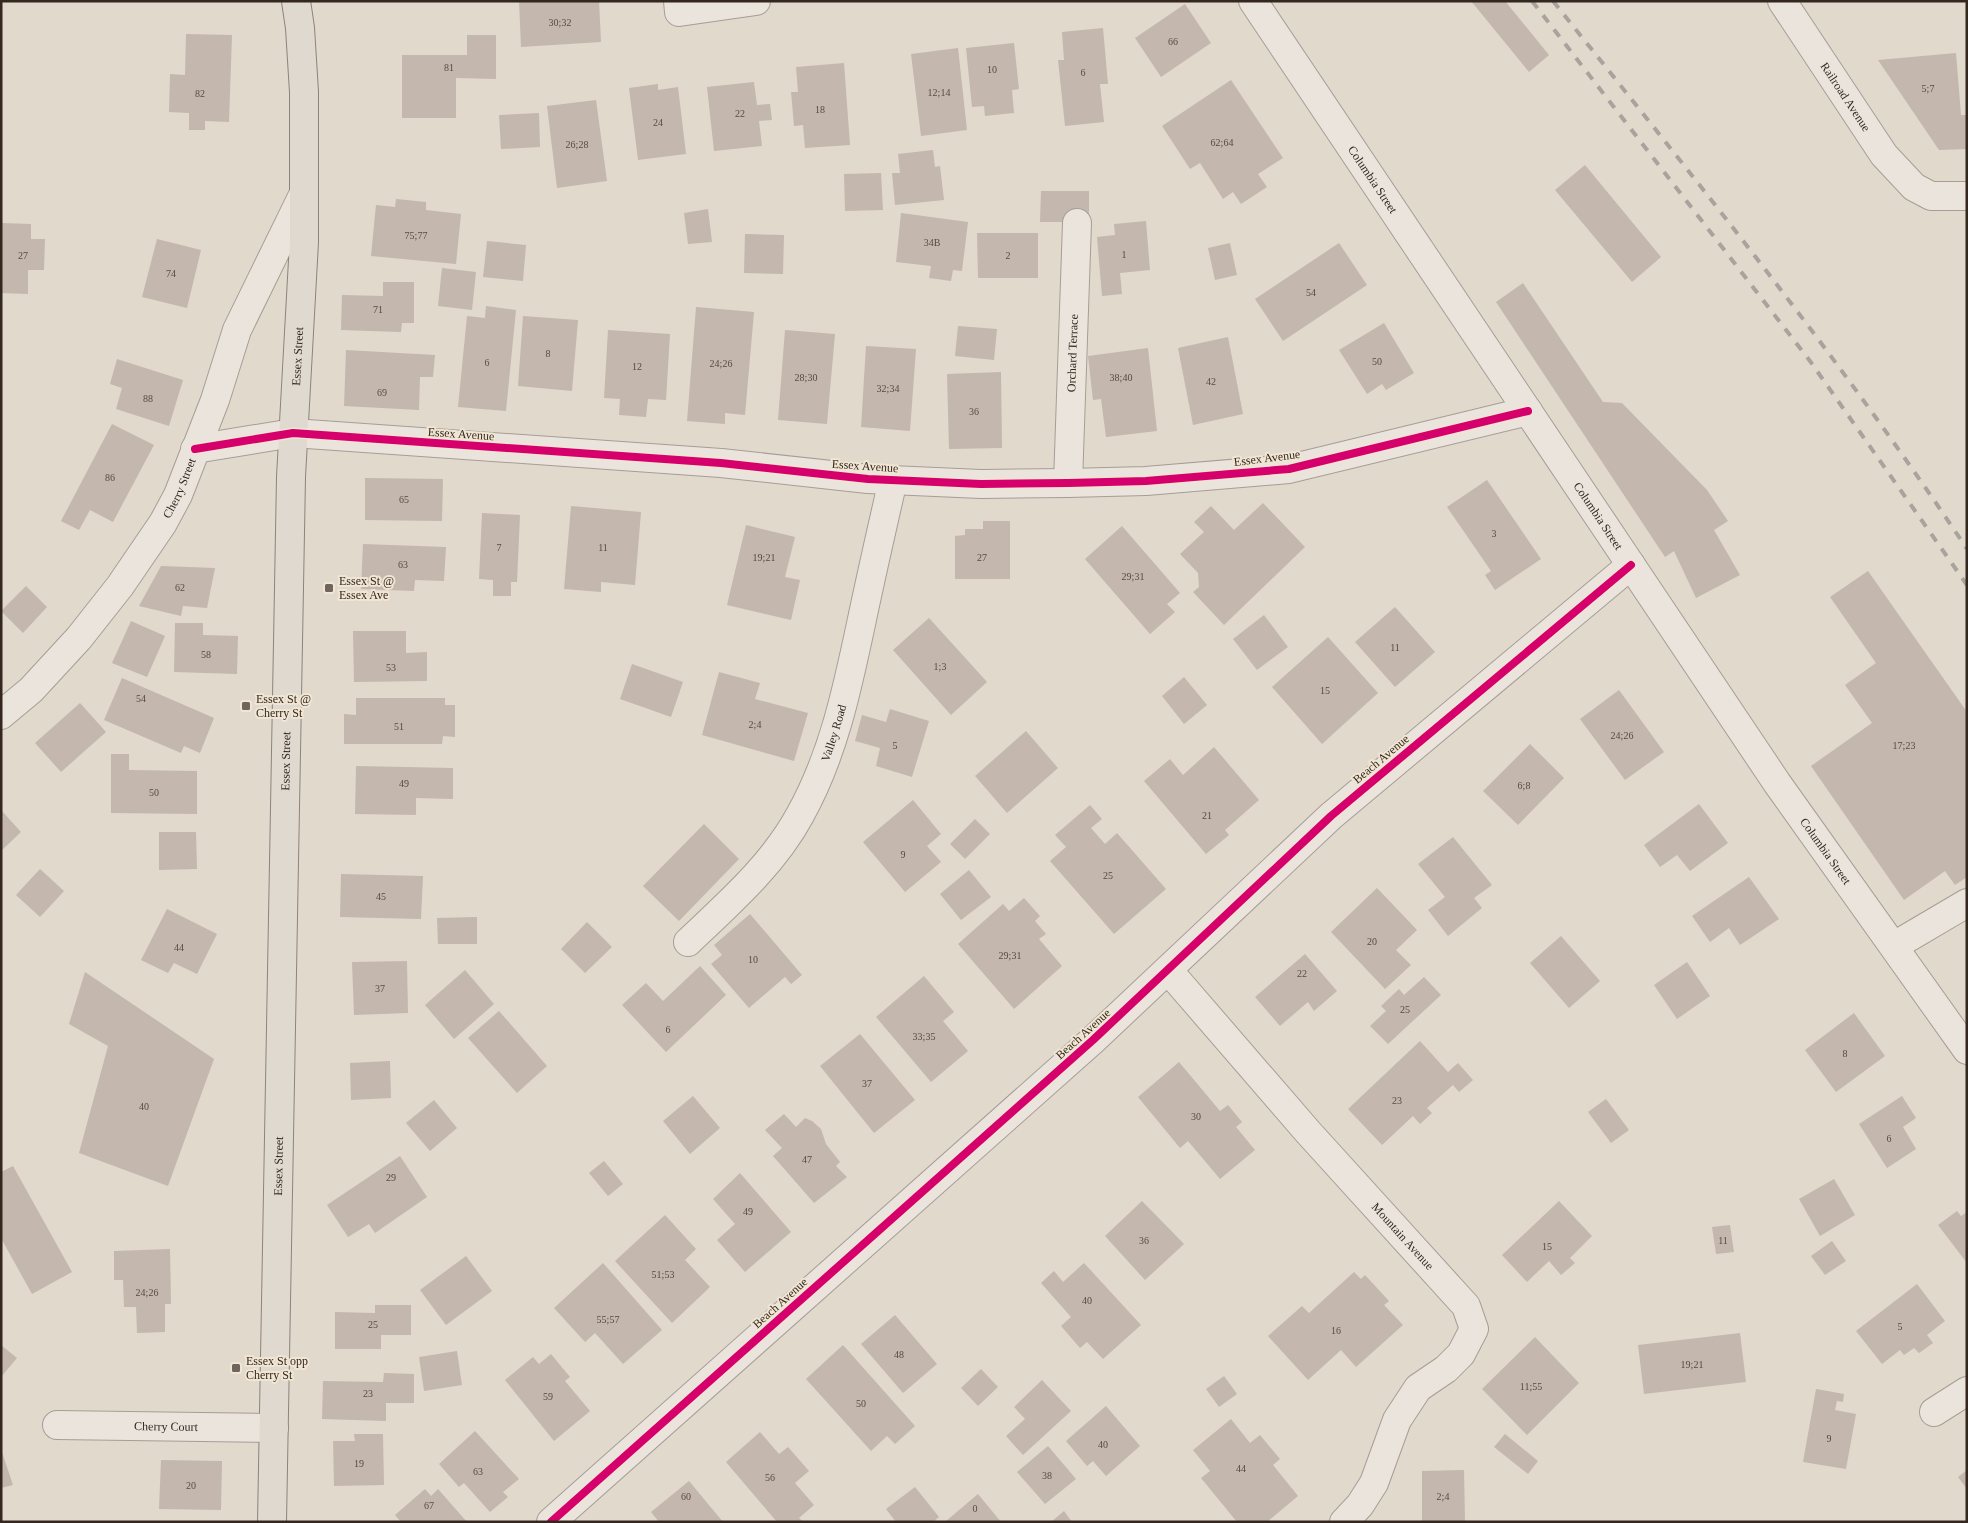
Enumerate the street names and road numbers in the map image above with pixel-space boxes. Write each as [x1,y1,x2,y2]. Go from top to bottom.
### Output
street label: Railroad Avenue [1818,60,1873,134]
street label: Columbia Street [1345,143,1401,217]
street label: Orchard Terrace [1064,314,1081,392]
street label: Essex Street [289,326,306,386]
street label: Essex Avenue [427,425,495,443]
street label: Essex Avenue [1233,447,1301,469]
street label: Cherry Street [160,455,199,521]
street label: Essex Avenue [831,457,899,475]
street label: Columbia Street [1570,480,1626,553]
street label: Valley Road [818,703,849,763]
street label: Essex Street [278,731,293,791]
street label: Beach Avenue [1350,732,1412,786]
street label: Columbia Street [1797,815,1854,888]
street label: Beach Avenue [1053,1006,1113,1062]
street label: Essex Street [271,1136,286,1196]
street label: Mountain Avenue [1369,1200,1437,1273]
street label: Beach Avenue [750,1275,810,1331]
street label: Cherry Court [134,1419,199,1434]

